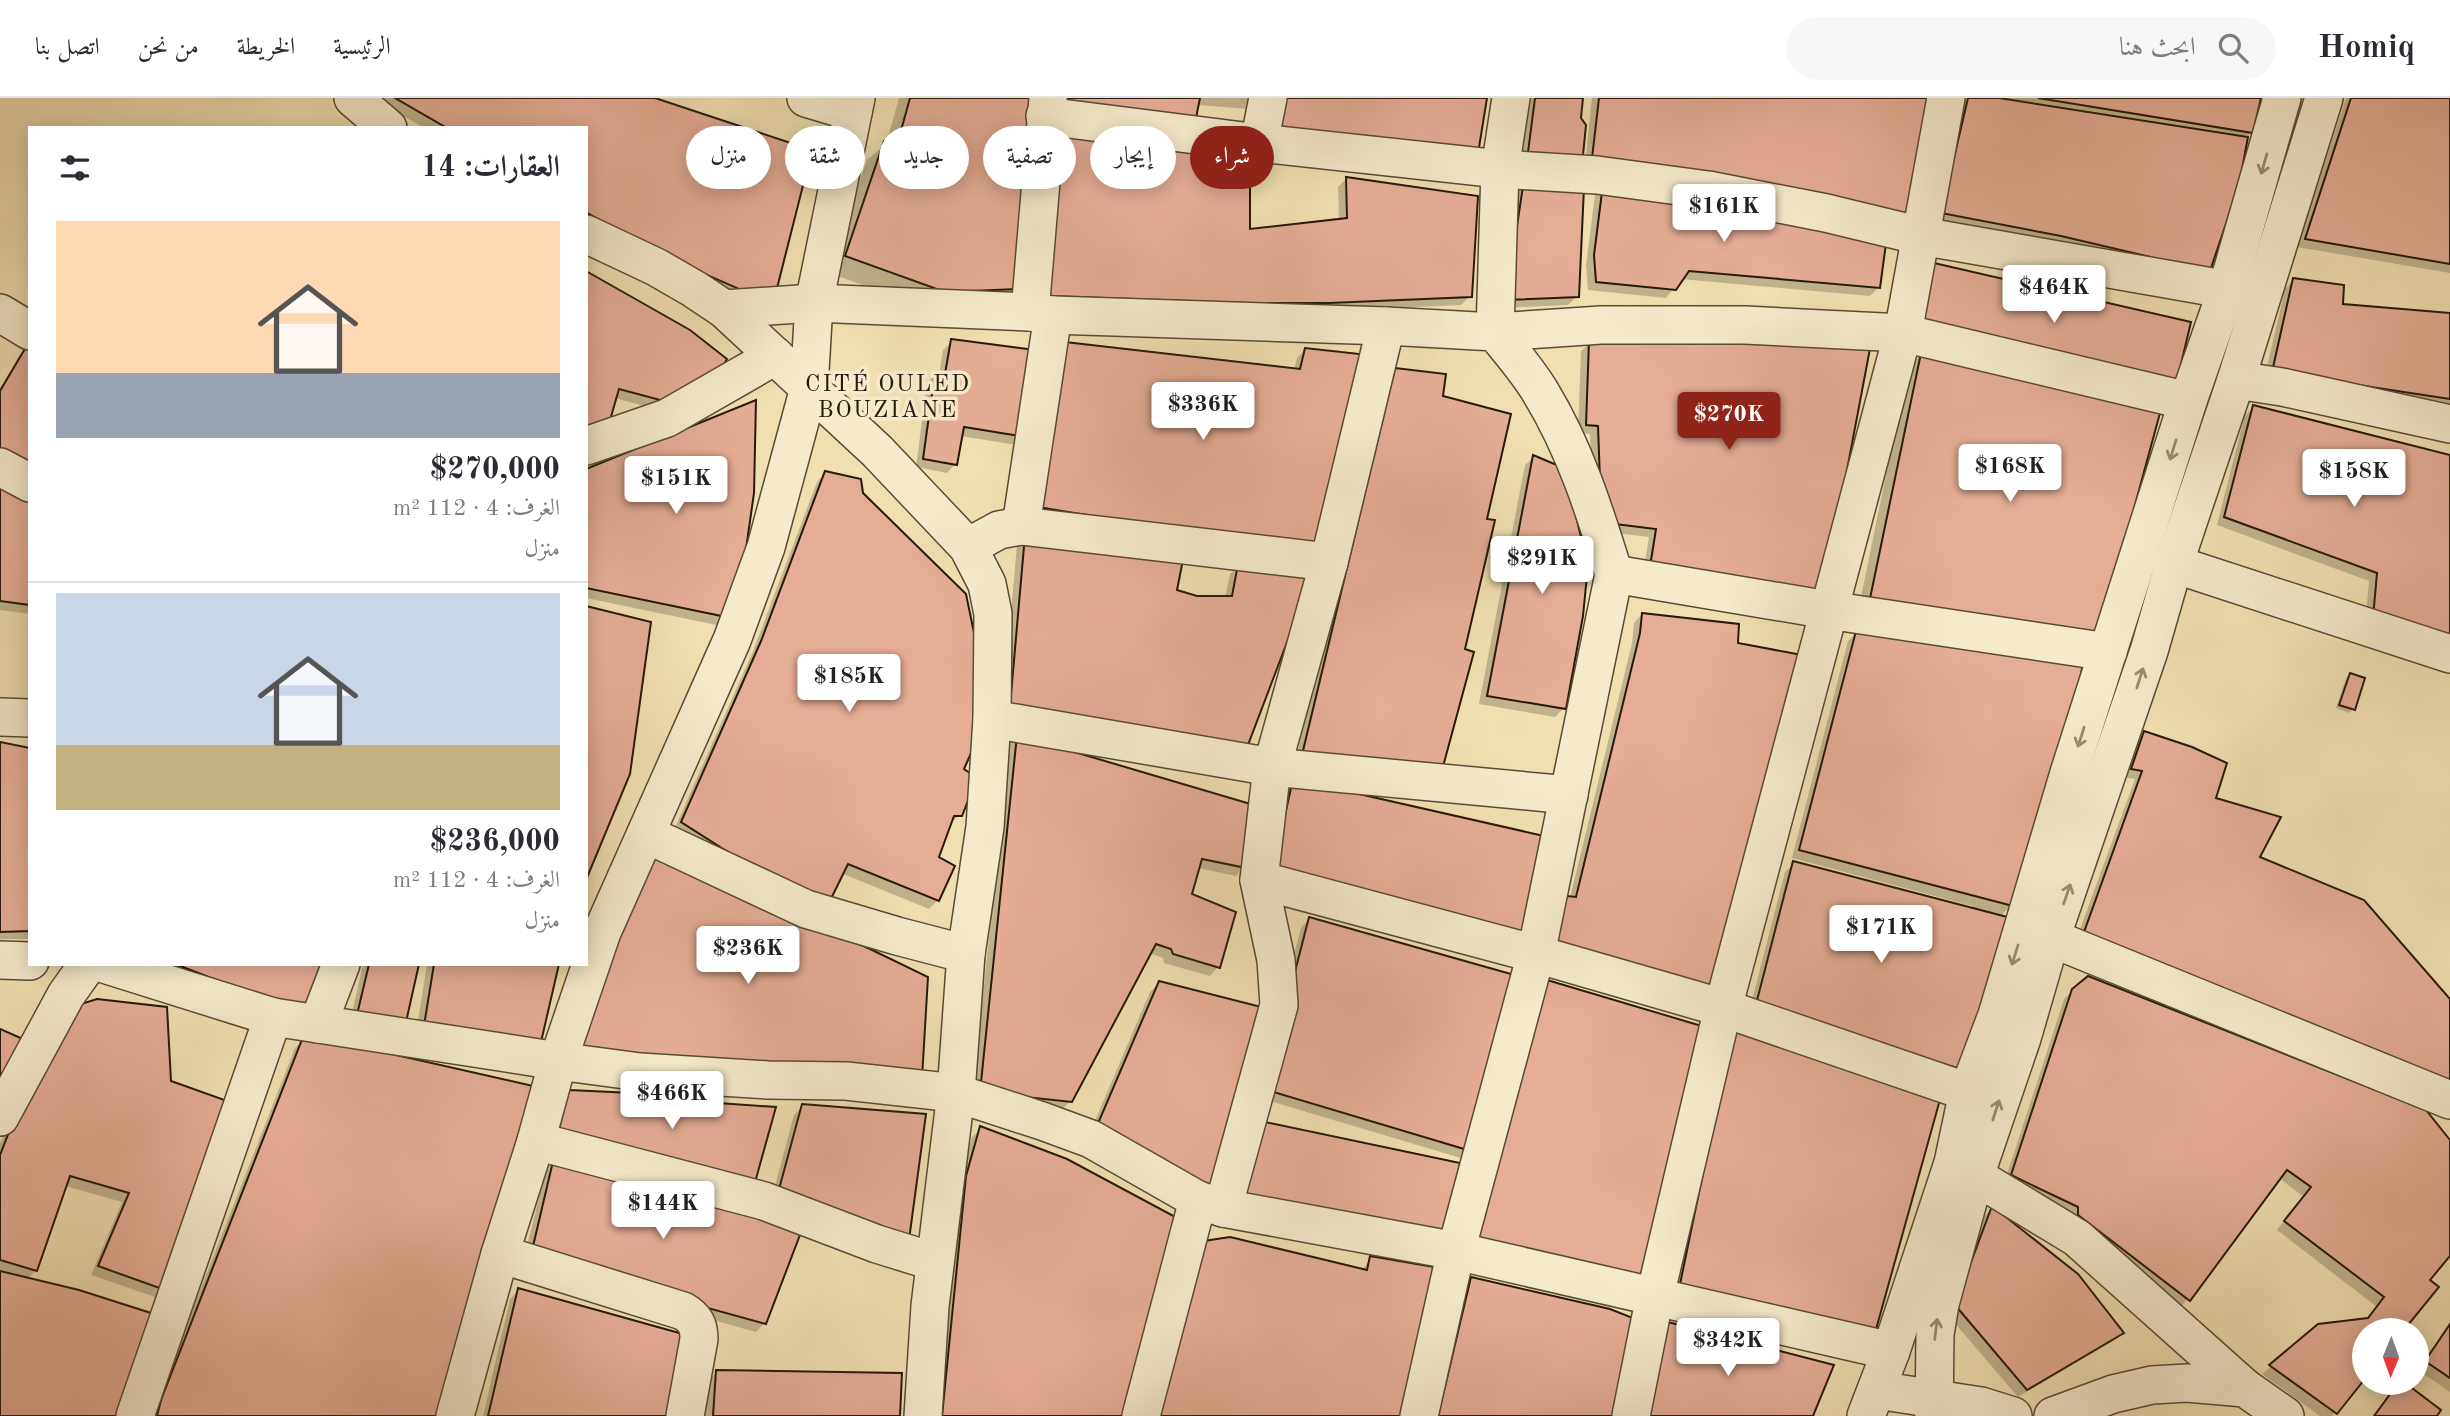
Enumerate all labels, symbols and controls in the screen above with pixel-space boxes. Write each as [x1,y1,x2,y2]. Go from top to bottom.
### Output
search box [1786,17,2276,80]
icon: search [2214,29,2252,67]
text: Homiq [2318,32,2415,65]
text: ابحث هنا [2119,35,2196,61]
text: اتصل بنا [35,36,100,60]
text: من نحن [138,36,199,60]
text: الخريطة [237,36,295,60]
text: الرئيسية [333,36,391,60]
chip: منزل [686,126,771,189]
chip: شقة [785,126,865,189]
chip: جديد [879,126,969,189]
chip: تصفية [983,126,1076,189]
chip: إيجار [1090,126,1176,189]
chip: شراء [1190,126,1274,189]
icon: filters [56,149,94,187]
one-way arrow [2256,152,2269,174]
text: العقارات: 14 [421,153,560,183]
pin: $161K [1675,184,1773,244]
text: $161K [1688,195,1760,218]
icon: home [245,266,371,392]
pin: $464K [2005,266,2103,325]
text: $464K [2018,276,2090,299]
district label: CITÉ OULED BOUZIANE [805,369,971,422]
pin: $336K [1154,382,1252,442]
pin: $270K [1680,392,1778,452]
text: $336K [1167,393,1239,416]
text: $270K [1693,403,1765,426]
one-way arrow [2165,439,2178,461]
pin: $168K [1961,444,2059,504]
pin: $158K [2305,450,2403,509]
text: $270,000 [430,455,560,485]
text: $168K [1974,455,2046,478]
pin: $151K [627,456,725,516]
text: $158K [2318,460,2390,483]
text: $151K [640,467,712,490]
text: الغرف: 4 · 112 m² [393,497,560,520]
pin: $291K [1493,536,1591,596]
text: منزل [525,538,560,561]
text: $291K [1506,547,1578,570]
icon: home [245,638,371,764]
pin: $185K [800,654,898,714]
text: $185K [813,665,885,688]
one-way arrow [2135,668,2147,690]
one-way arrow [2073,726,2086,748]
text: $236,000 [430,827,560,857]
text: الغرف: 4 · 112 m² [393,869,560,892]
one-way arrow [2062,883,2074,905]
pin: $171K [1832,906,1930,965]
text: منزل [525,910,560,933]
text: $171K [1845,916,1917,939]
pin: $236K [699,926,797,986]
text: $236K [712,937,784,960]
one-way arrow [2008,944,2021,966]
pin: $466K [623,1072,721,1131]
text: $466K [636,1082,708,1105]
one-way arrow [1991,1099,2004,1121]
pin: $144K [614,1182,712,1241]
text: $144K [627,1192,699,1215]
pin: $342K [1679,1318,1777,1378]
one-way arrow [1930,1318,1943,1341]
north arrow [2352,1318,2429,1395]
map controls [2352,1318,2429,1395]
text: $342K [1692,1329,1764,1352]

